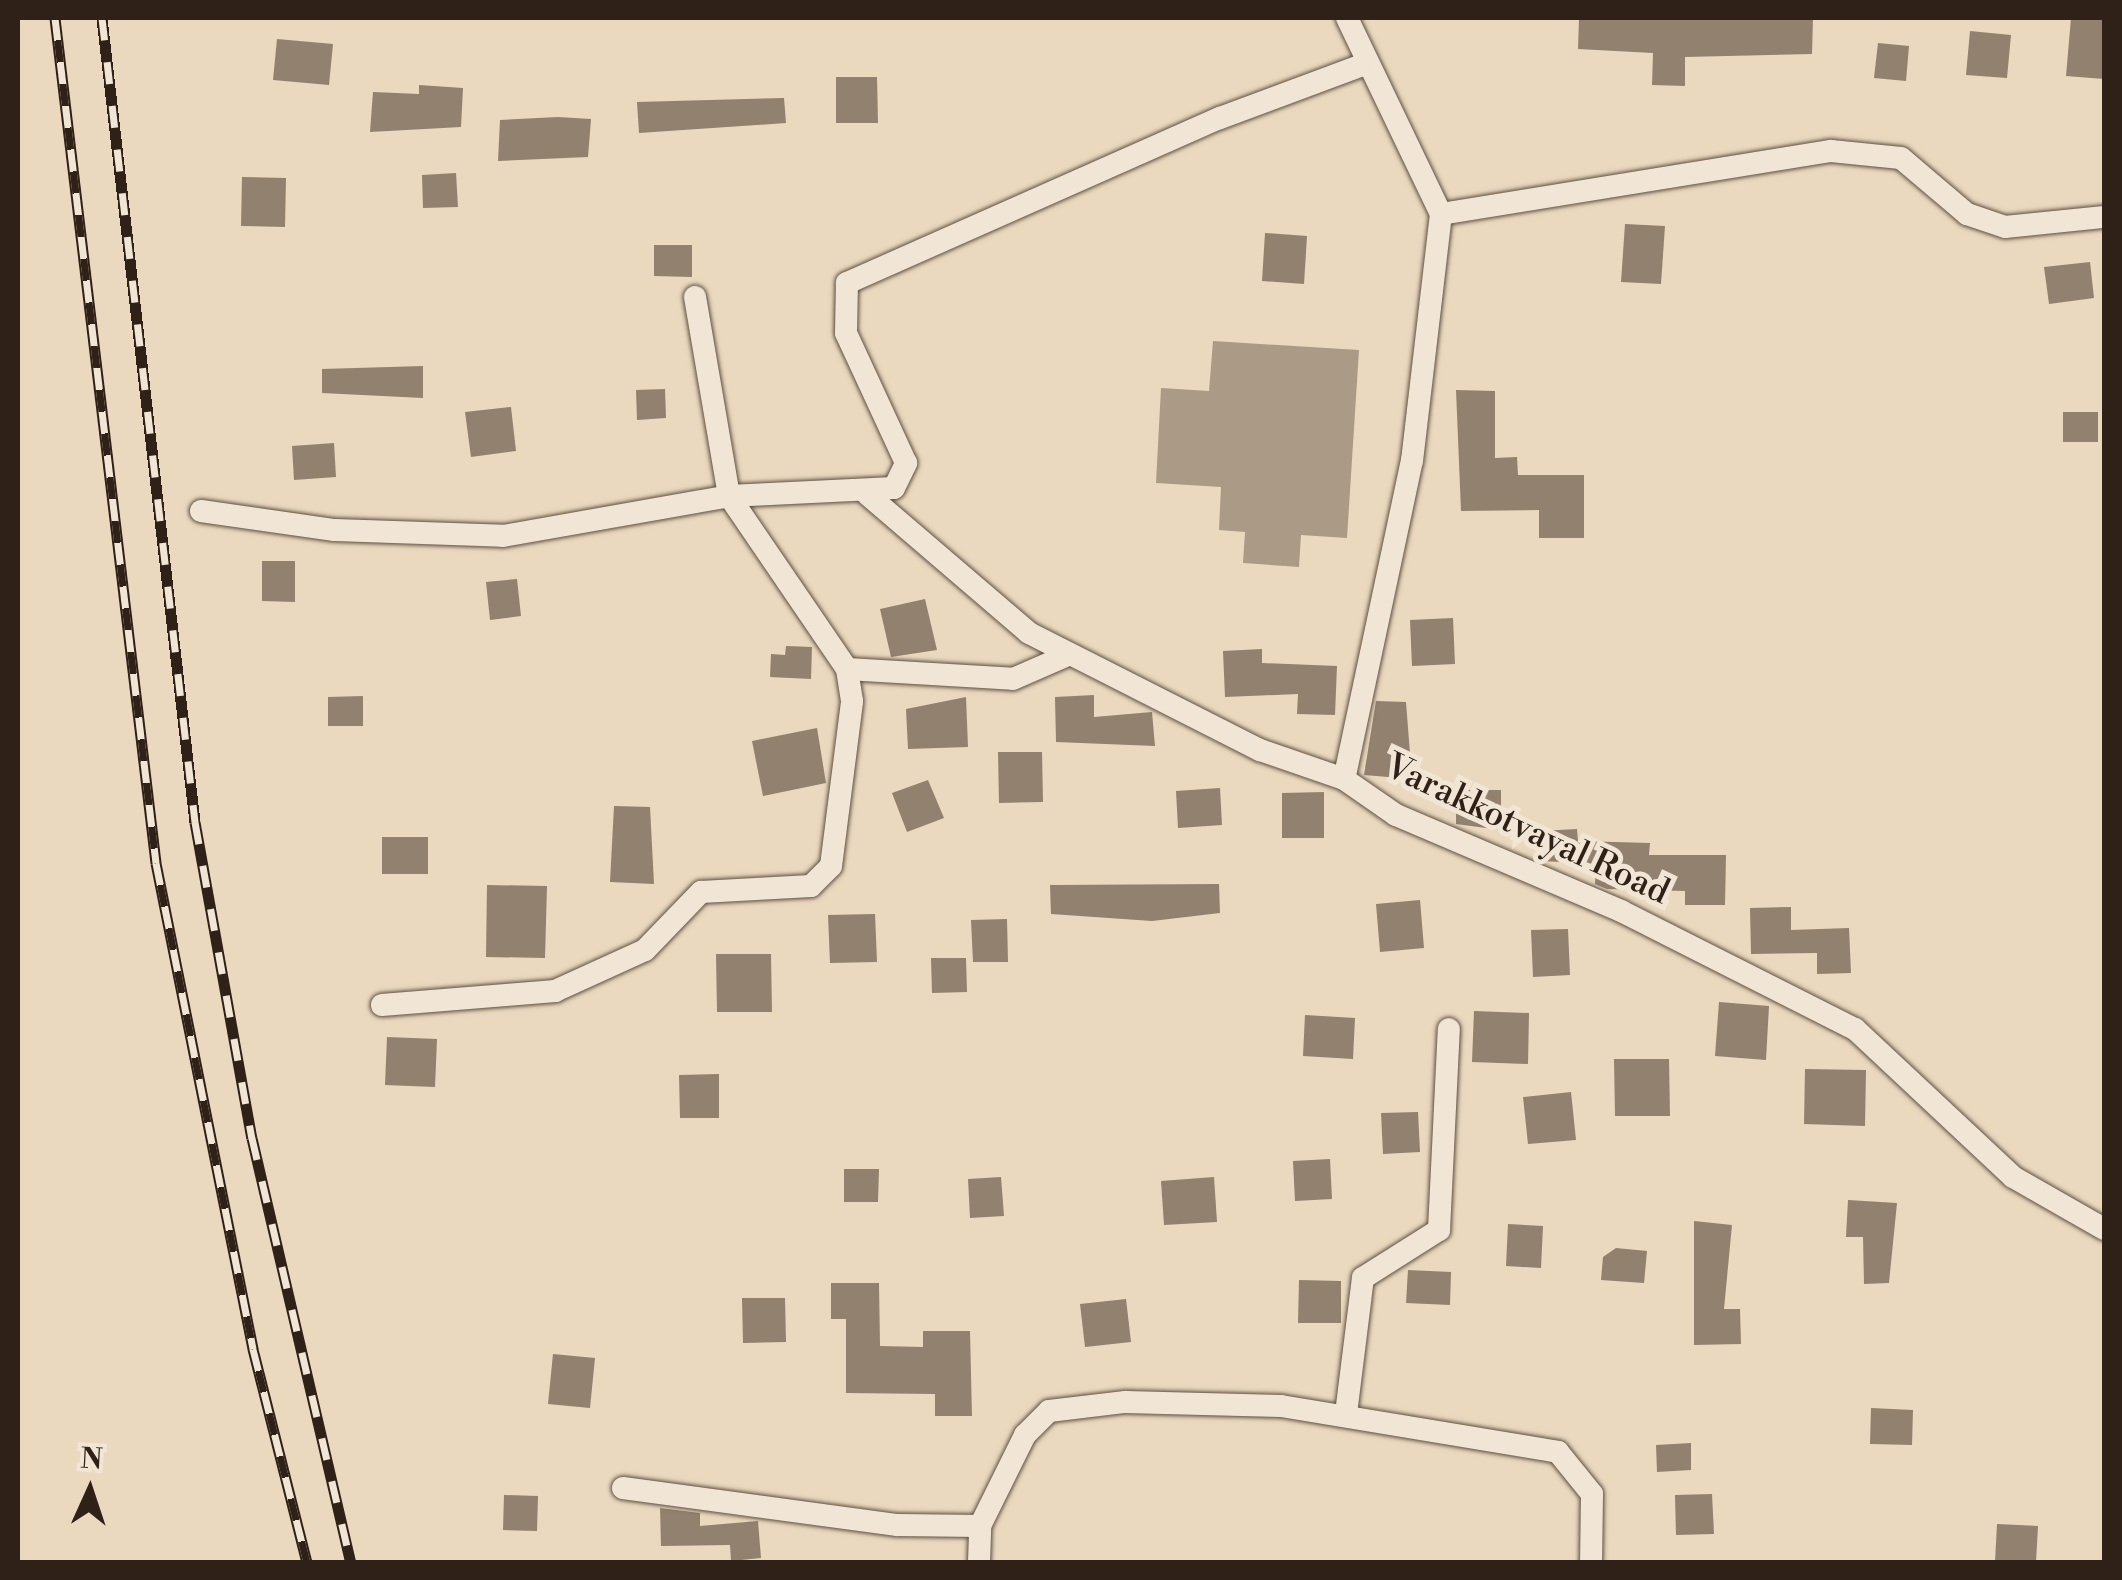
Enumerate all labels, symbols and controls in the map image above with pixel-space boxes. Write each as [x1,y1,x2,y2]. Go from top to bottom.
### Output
street label: Varakkotvayal Road [1378,746,1676,914]
north arrow [40,1440,140,1540]
text: N [80,1441,104,1478]

